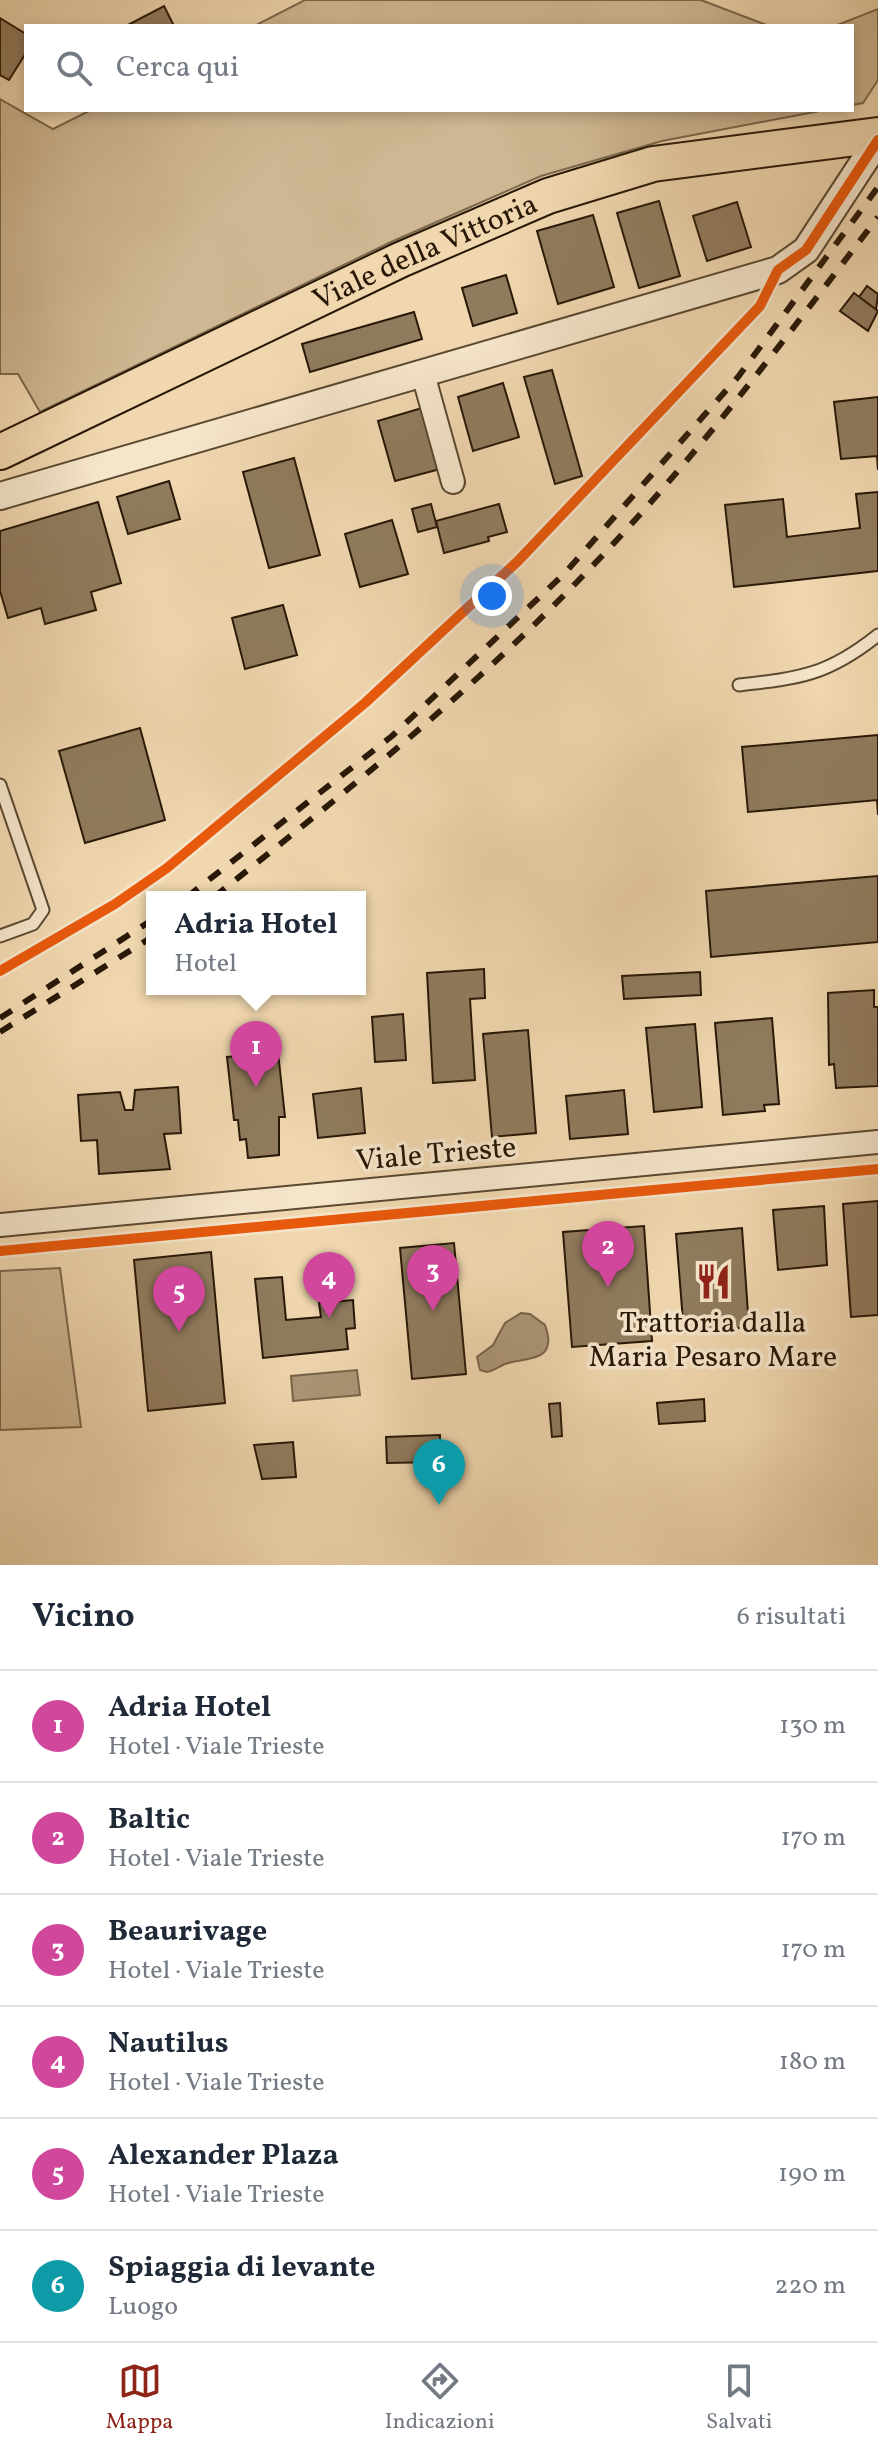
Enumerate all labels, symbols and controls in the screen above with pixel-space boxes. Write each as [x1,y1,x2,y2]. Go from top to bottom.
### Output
search box [24,24,854,112]
icon: search [52,46,96,90]
text: Cerca qui [116,47,239,89]
street label: Viale della Vittoria [306,184,545,322]
your location [472,576,512,616]
popup [146,891,366,995]
text: Adria Hotel [174,904,338,946]
text: Hotel [174,946,237,982]
pin: 1 [230,1021,282,1087]
street label: Viale Trieste [354,1127,518,1183]
pin: 2 [582,1221,634,1287]
pin: 3 [407,1245,459,1311]
pin: 4 [303,1252,355,1318]
restaurant icon: Trattoria dalla Maria Pesaro Mare [694,1262,732,1300]
pin: 5 [153,1266,205,1332]
place label: Trattoria dalla Maria Pesaro Mare [589,1303,837,1379]
pin: 6 [413,1439,465,1505]
text: Vicino [32,1594,135,1641]
text: 6 risultati [737,1599,846,1635]
text: Adria Hotel [108,1687,271,1729]
text: 1 [53,1708,63,1744]
text: 130 m [779,1708,846,1744]
text: Hotel · Viale Trieste [108,1729,324,1765]
text: Baltic [108,1799,190,1841]
text: 2 [51,1820,65,1856]
text: 170 m [781,1820,846,1856]
text: Hotel · Viale Trieste [108,1841,324,1877]
text: Beaurivage [108,1911,267,1953]
text: 3 [51,1932,65,1968]
text: 170 m [781,1932,846,1968]
text: Hotel · Viale Trieste [108,1953,324,1989]
text: Nautilus [108,2023,229,2065]
text: 4 [50,2044,66,2080]
text: 180 m [779,2044,846,2080]
text: Hotel · Viale Trieste [108,2065,324,2101]
text: Alexander Plaza [108,2135,339,2177]
text: 5 [52,2156,64,2192]
text: 190 m [778,2156,846,2192]
text: Hotel · Viale Trieste [108,2177,324,2213]
text: Spiaggia di levante [108,2247,375,2289]
text: 6 [51,2268,65,2304]
text: 220 m [774,2268,846,2304]
text: Luogo [108,2289,178,2325]
tab: Mappa [106,2359,173,2438]
tab: Indicazioni [385,2359,495,2438]
tab: Salvati [706,2359,772,2438]

